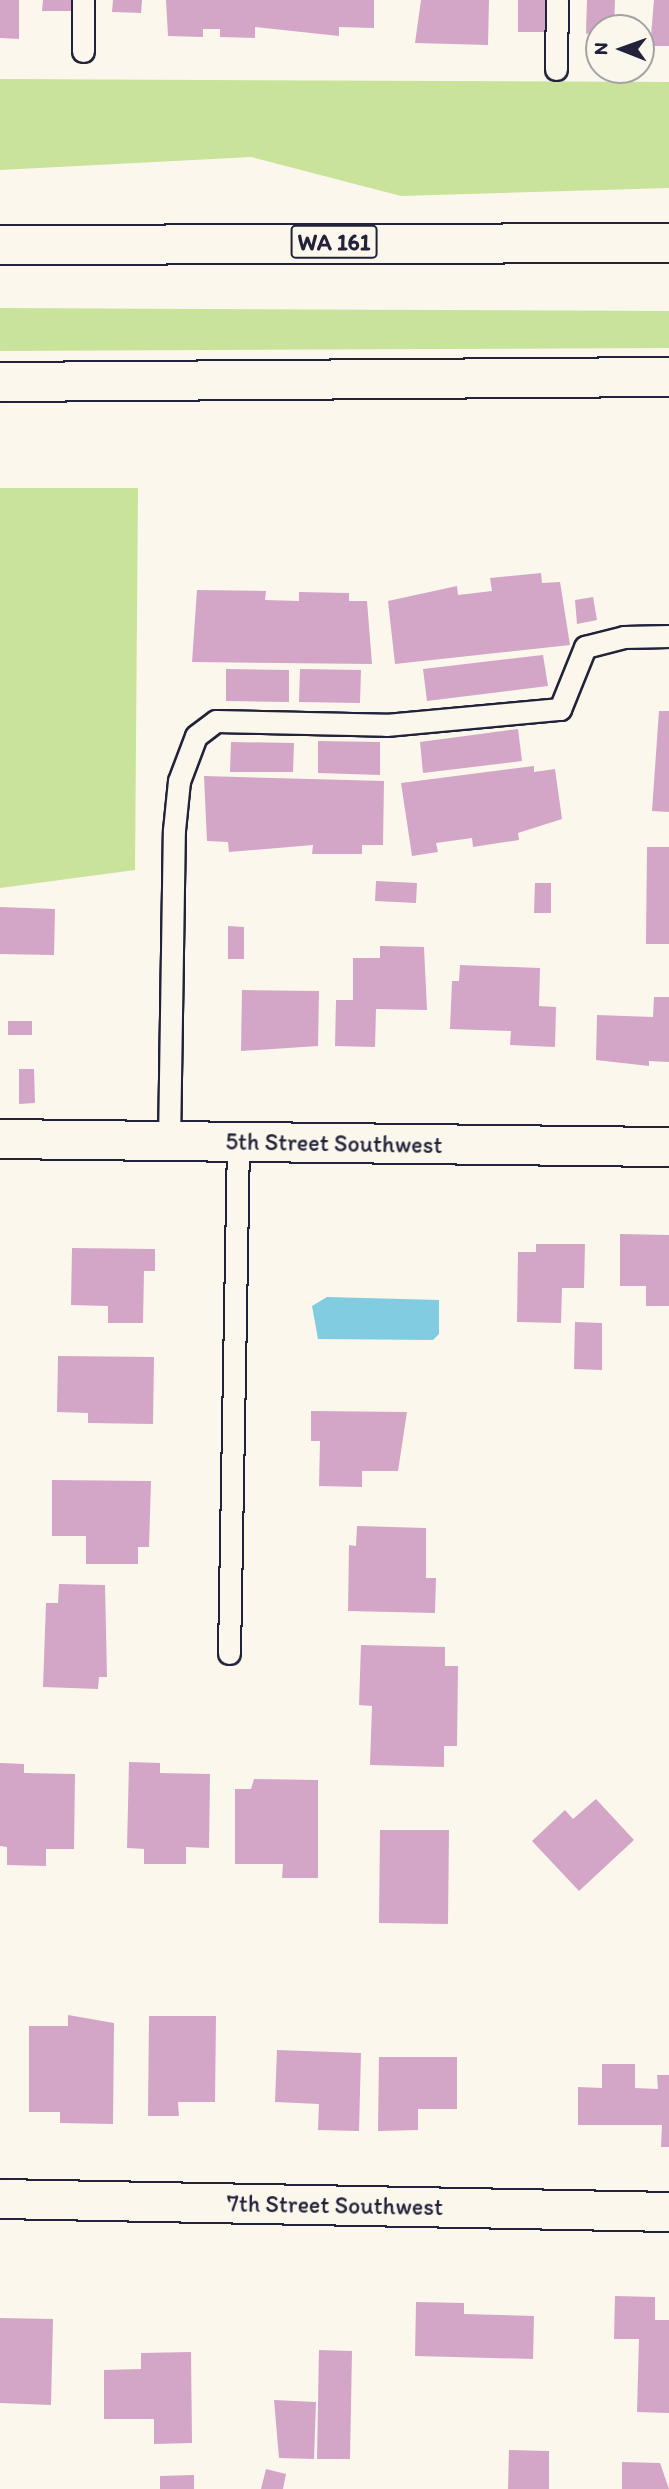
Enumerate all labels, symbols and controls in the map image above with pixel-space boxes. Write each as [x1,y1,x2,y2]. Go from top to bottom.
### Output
north arrow [585,14,655,84]
text: N [589,42,612,55]
road number: WA 161 [290,222,378,262]
street label: 5th Street Southwest [226,1127,442,1159]
street label: 7th Street Southwest [227,2189,443,2221]

